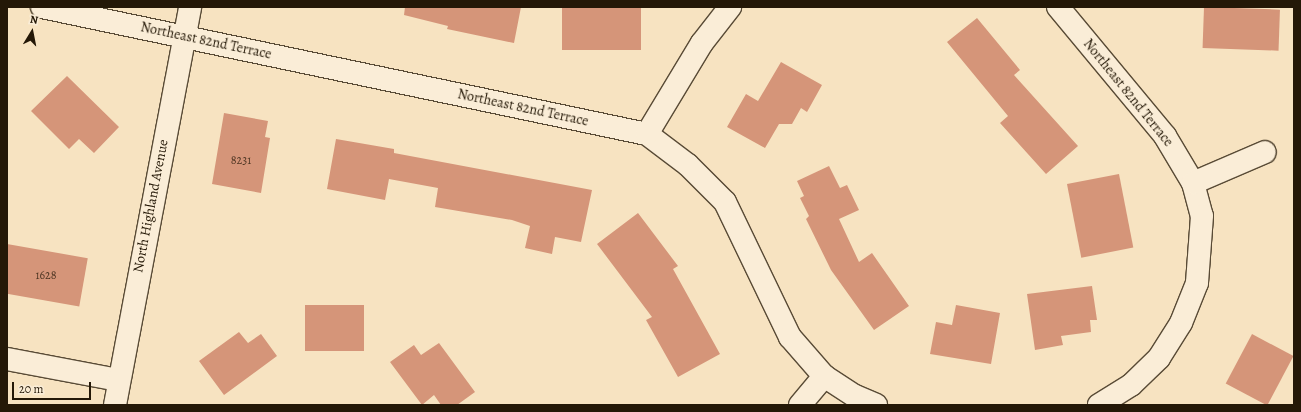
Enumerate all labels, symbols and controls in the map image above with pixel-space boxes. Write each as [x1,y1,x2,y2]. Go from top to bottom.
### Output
north arrow [12,12,52,52]
text: N [29,12,39,28]
street label: Northeast 82nd Terrace [139,19,273,63]
street label: Northeast 82nd Terrace [1079,36,1177,150]
street label: Northeast 82nd Terrace [456,86,590,130]
street label: North Highland Avenue [130,138,172,274]
house number: 8231 [231,154,251,168]
house number: 1628 [35,269,57,283]
scale bar [14,374,93,400]
text: 20 m [19,381,43,397]

